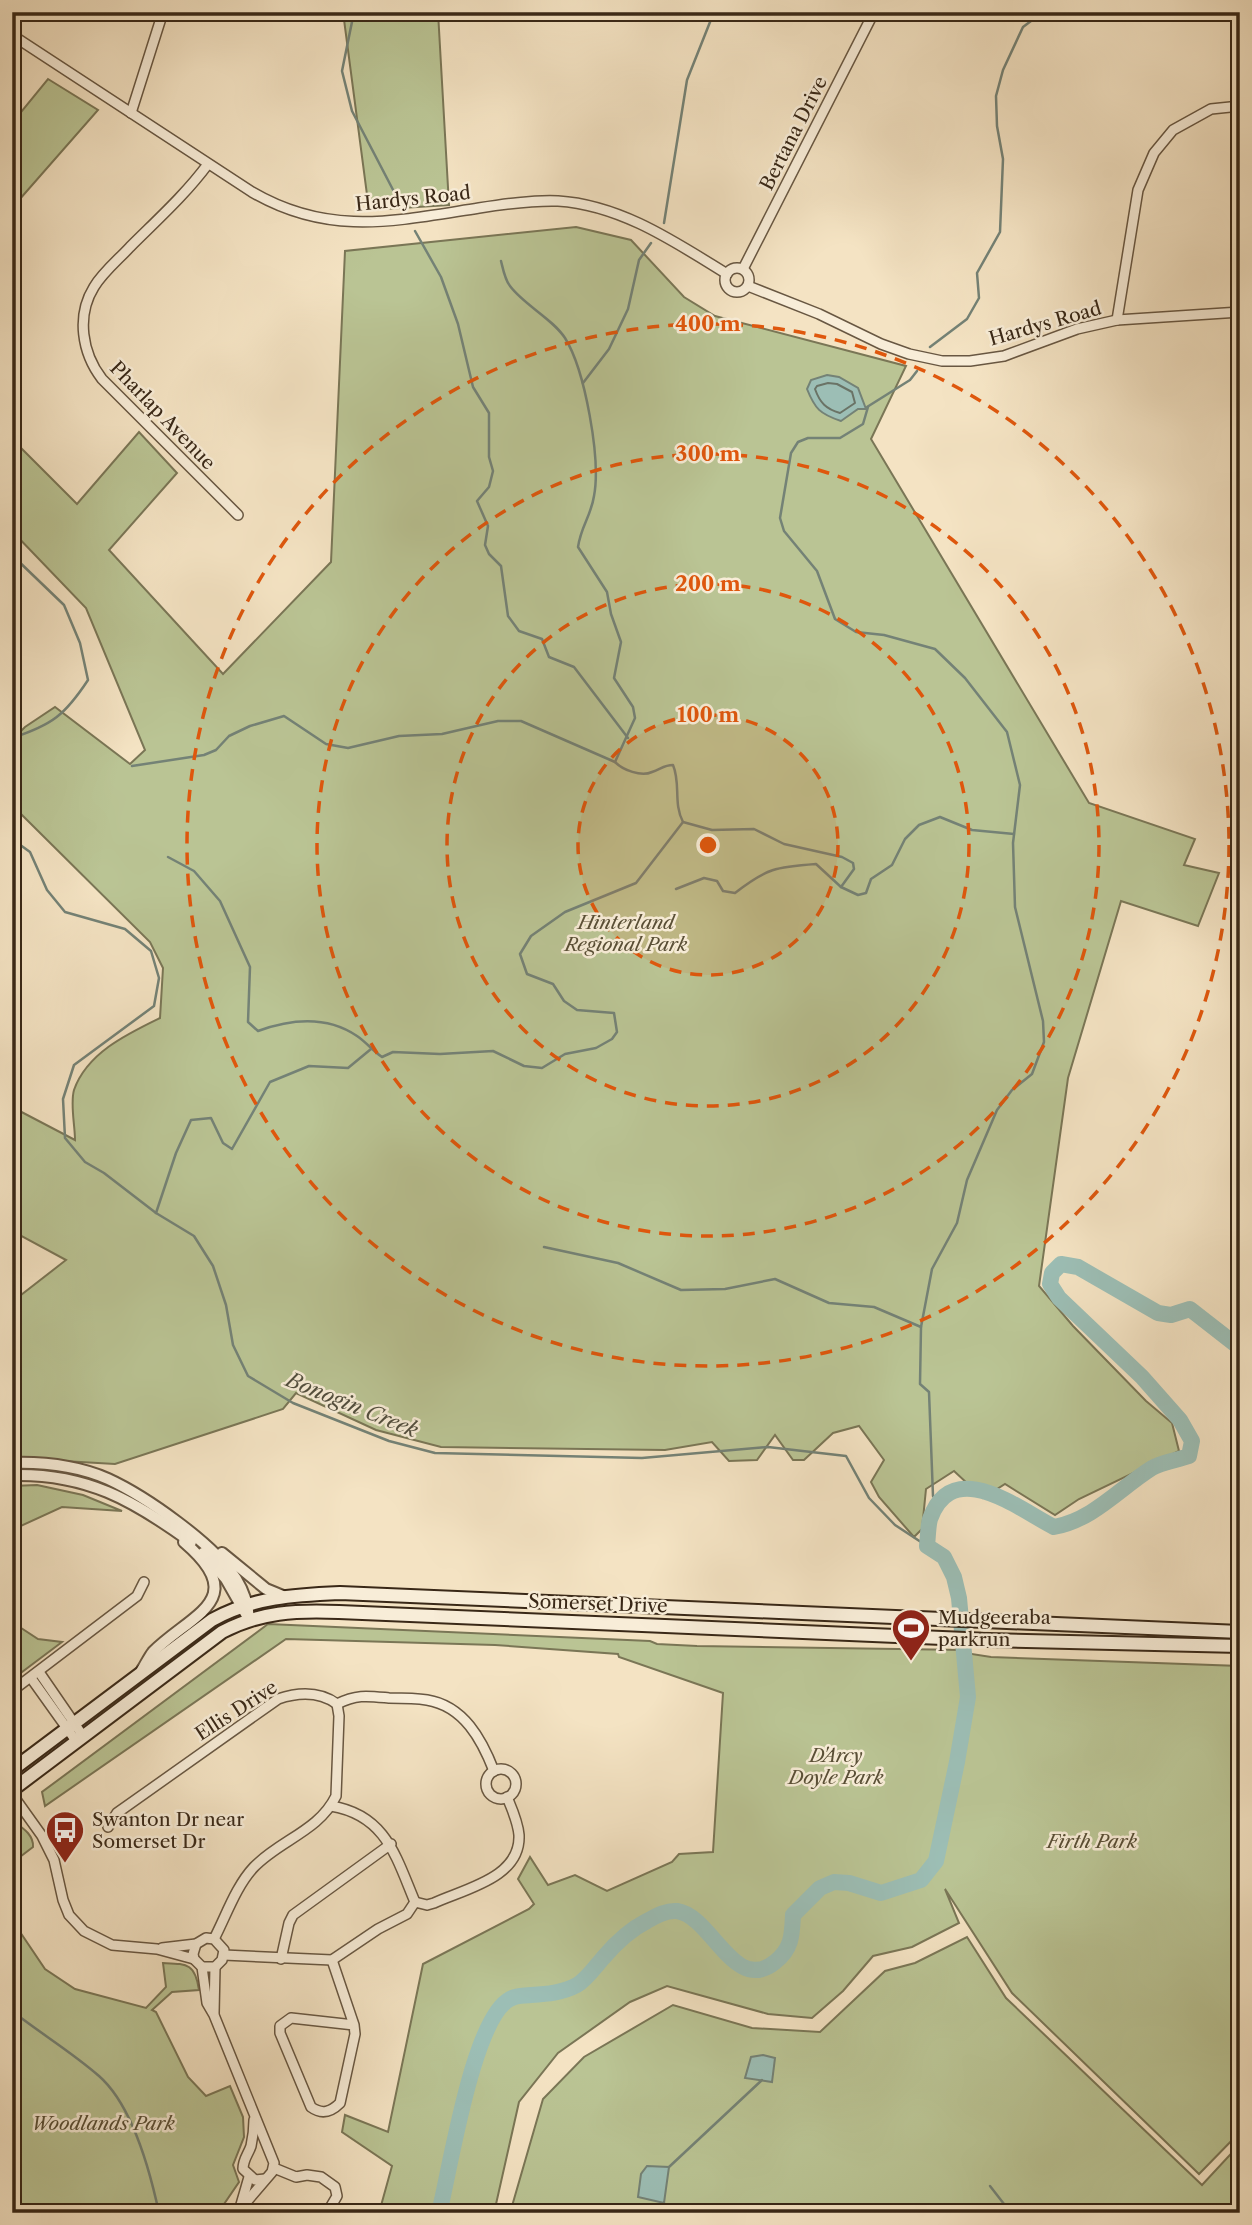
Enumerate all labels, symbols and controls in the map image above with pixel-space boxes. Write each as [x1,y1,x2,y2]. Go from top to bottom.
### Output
street label: Bertana Drive [755,72,832,194]
street label: Hardys Road [354,181,472,216]
street label: Hardys Road [986,296,1104,351]
text: 400 m [675,311,741,336]
street label: Pharlap Avenue [105,356,220,474]
text: 300 m [676,441,740,466]
text: 200 m [675,571,741,596]
text: 100 m [677,702,739,727]
centre of rings [696,833,720,857]
park label: Hinterland Regional Park [563,911,687,956]
water label: Bonogin Creek [281,1366,422,1442]
street label: Somerset Drive [528,1590,668,1617]
place label: Mudgeeraba parkrun [938,1606,1051,1651]
sports icon: Mudgeeraba parkrun [890,1607,932,1662]
street label: Ellis Drive [191,1675,281,1745]
park label: D'Arcy Doyle Park [786,1744,884,1789]
place label: Swanton Dr near Somerset Dr [92,1808,244,1853]
bus stop icon: Swanton Dr near Somerset Dr [44,1809,86,1864]
park label: Firth Park [1045,1830,1137,1853]
park label: Woodlands Park [31,2112,175,2135]

